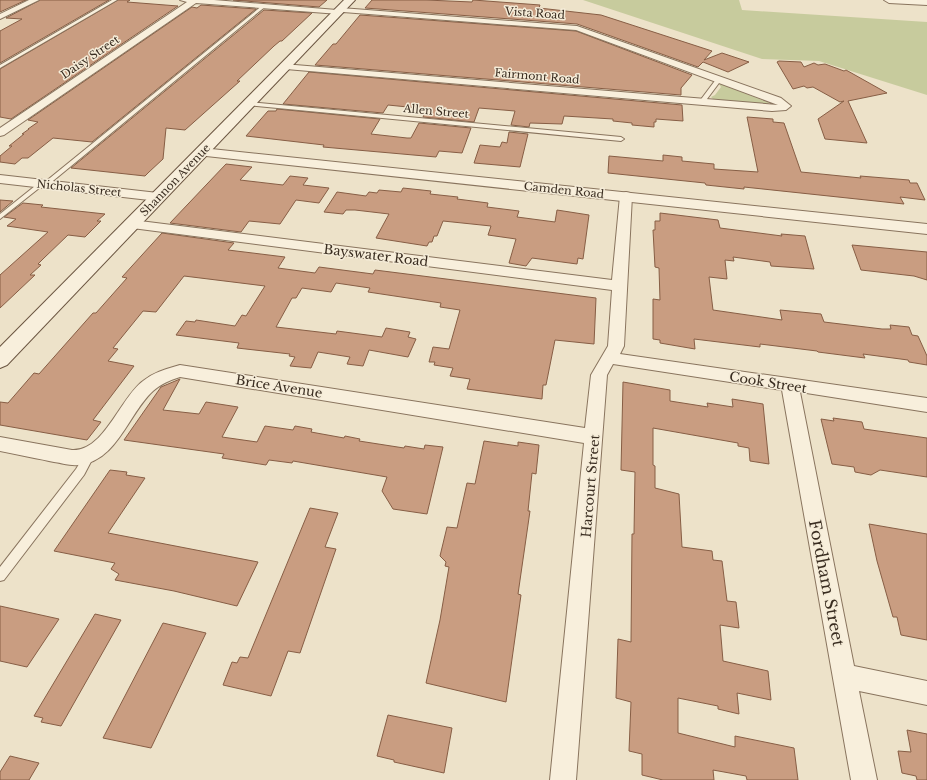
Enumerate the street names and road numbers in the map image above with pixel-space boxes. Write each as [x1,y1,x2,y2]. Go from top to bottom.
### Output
street label: Vista Road [504,4,566,22]
street label: Daisy Street [58,32,123,82]
street label: Fairmont Road [494,65,581,87]
street label: Allen Street [402,101,470,121]
street label: Shannon Avenue [137,141,213,219]
street label: Nicholas Street [36,177,123,199]
street label: Camden Road [523,179,605,201]
street label: Bayswater Road [323,241,430,270]
street label: Cook Street [728,368,808,397]
street label: Brice Avenue [234,371,324,402]
street label: Harcourt Street [578,434,603,538]
street label: Fordham Street [805,518,849,648]

